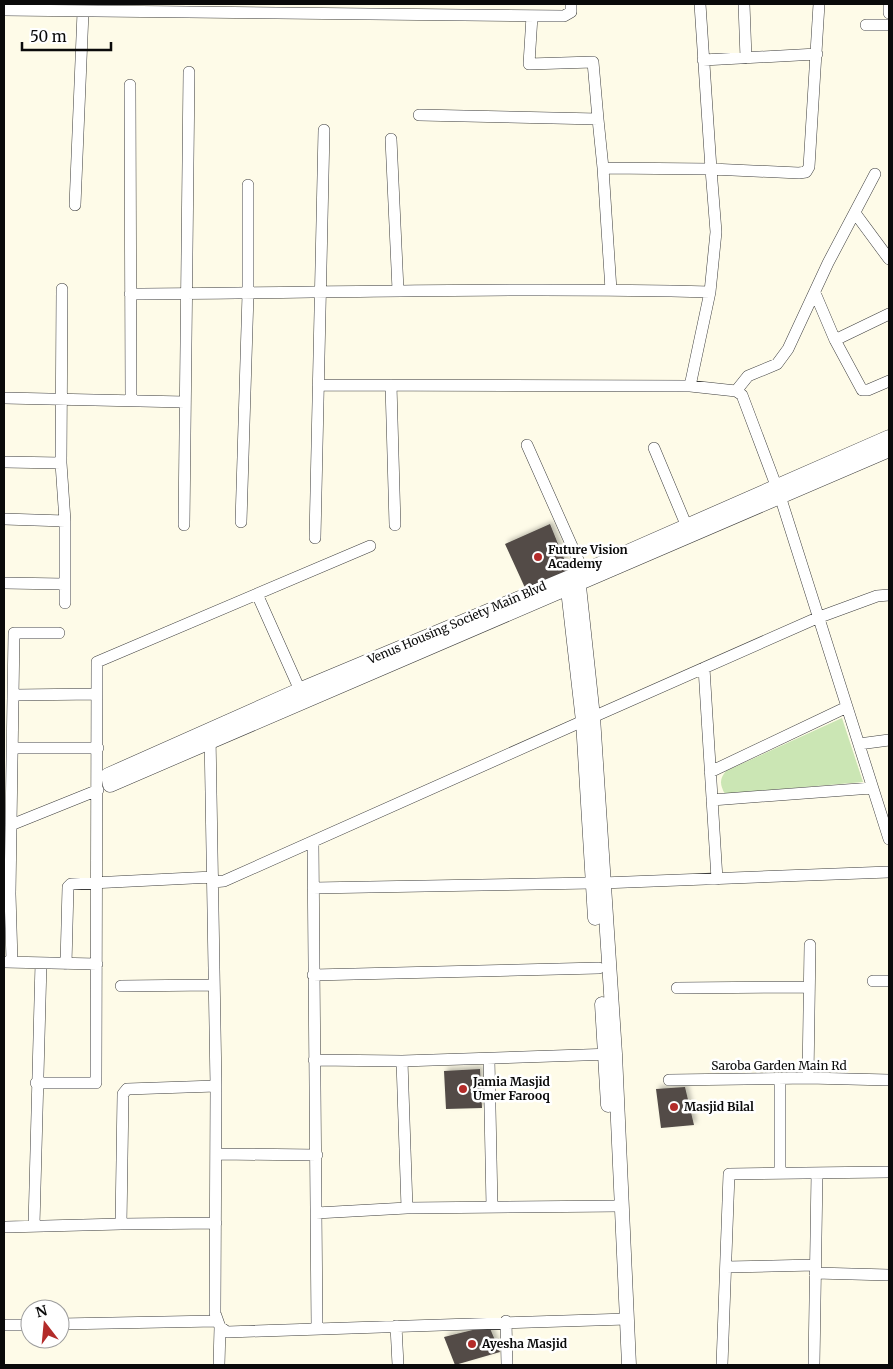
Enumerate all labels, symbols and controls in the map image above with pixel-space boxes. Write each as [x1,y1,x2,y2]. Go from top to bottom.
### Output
scale bar [22,20,111,52]
text: 50 m [30,27,67,46]
place label: Future Vision Academy [547,542,628,571]
marker: Future Vision Academy [532,551,544,563]
street label: Venus Housing Society Main Blvd [364,578,548,667]
street label: Saroba Garden Main Rd [711,1058,847,1073]
place label: Jamia Masjid Umer Farooq [472,1074,551,1103]
marker: Jamia Masjid Umer Farooq [457,1083,469,1095]
place label: Masjid Bilal [684,1099,754,1114]
marker: Masjid Bilal [668,1101,680,1113]
north arrow [20,1299,70,1349]
text: N [34,1301,49,1322]
place label: Ayesha Masjid [481,1336,568,1351]
marker: Ayesha Masjid [466,1338,478,1350]

